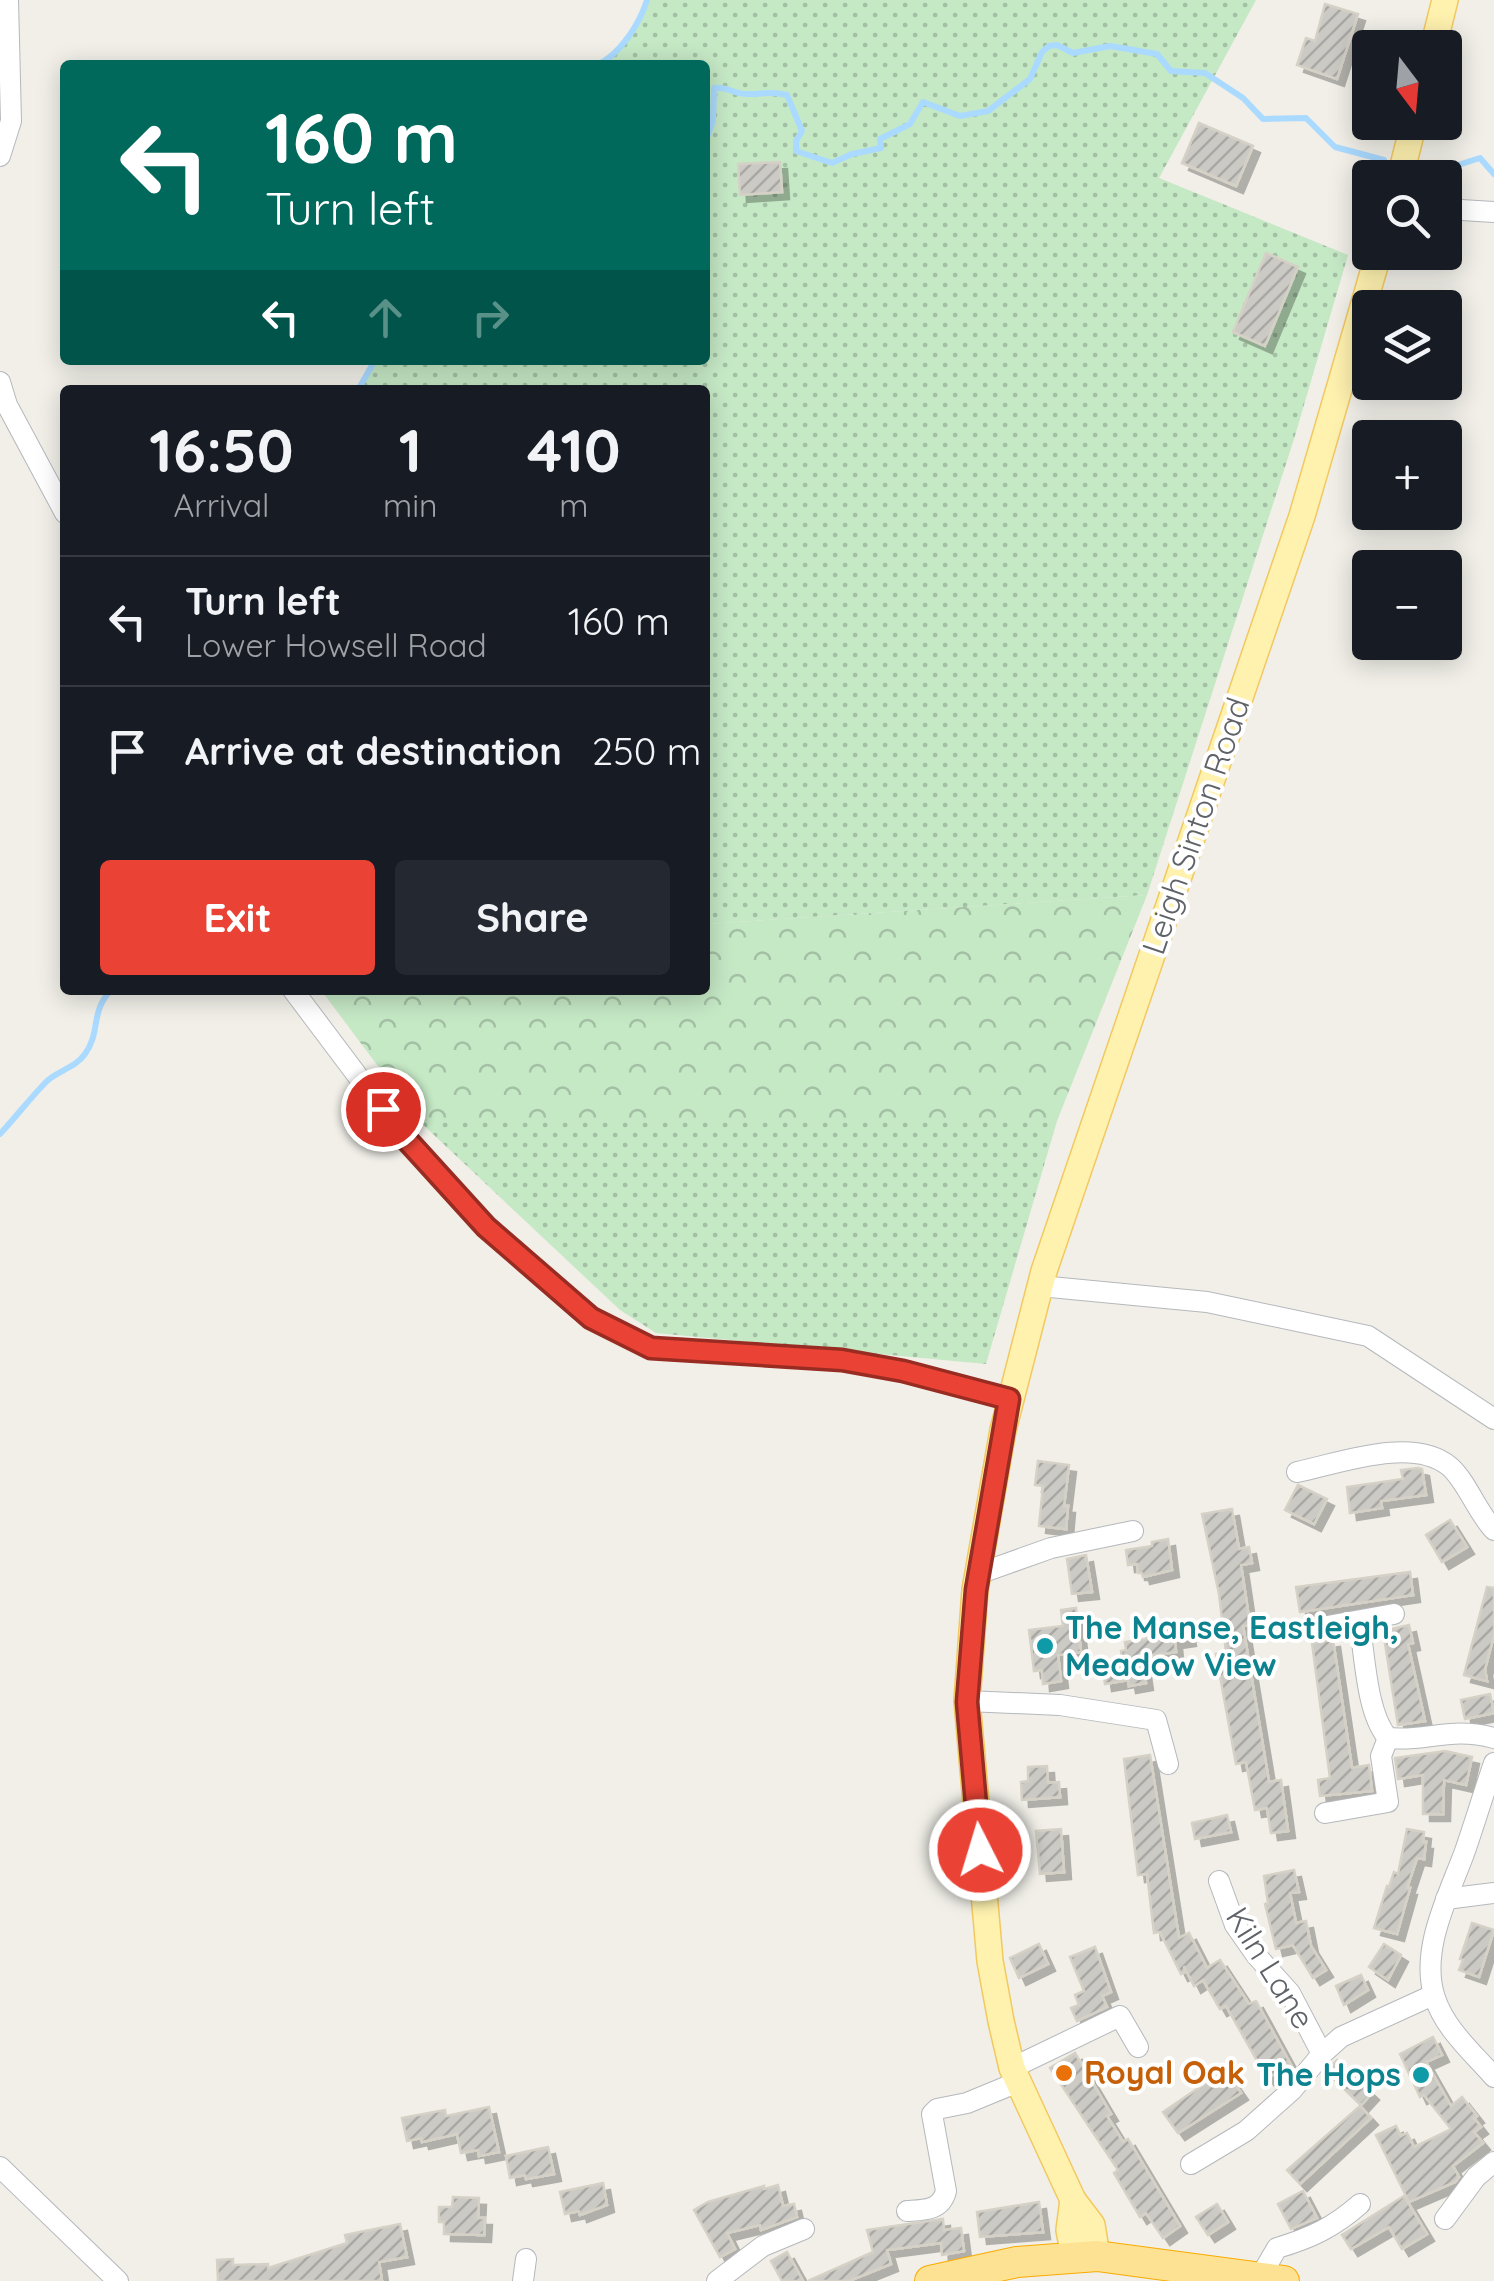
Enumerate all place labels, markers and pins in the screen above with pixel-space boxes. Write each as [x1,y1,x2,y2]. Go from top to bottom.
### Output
pin [341,1067,426,1152]
place label: The Manse, Eastleigh, Meadow View [1065,1607,1399,1684]
marker: The Manse, Eastleigh, Meadow View [1034,1635,1056,1657]
place label: Royal Oak [1084,2052,1245,2092]
place label: The Hops [1256,2054,1401,2094]
marker: Royal Oak [1053,2062,1075,2084]
marker: The Hops [1410,2064,1432,2086]

